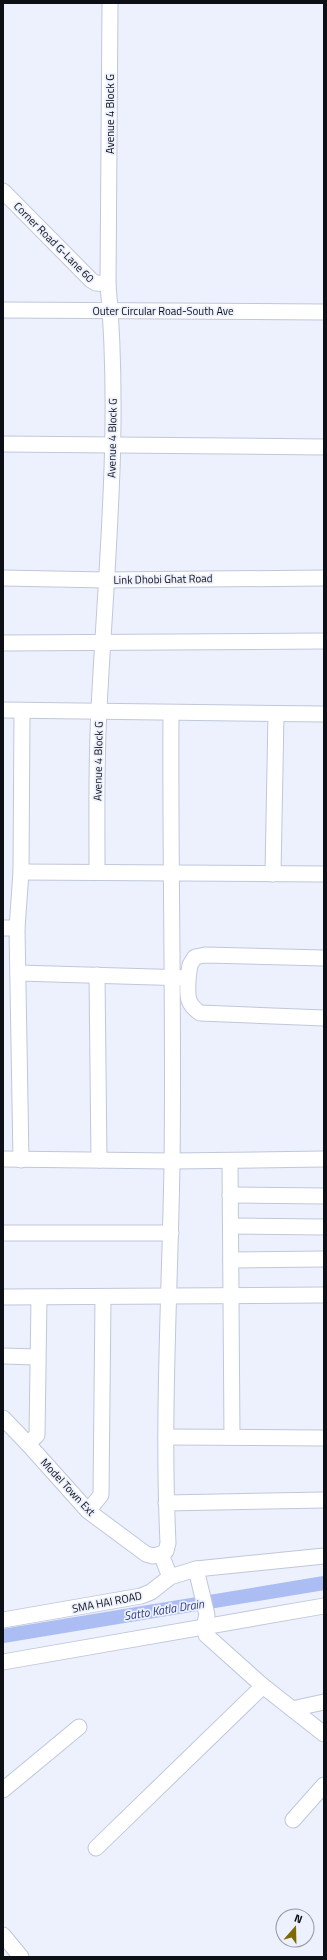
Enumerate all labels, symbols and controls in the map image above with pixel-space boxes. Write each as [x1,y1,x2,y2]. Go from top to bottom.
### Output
street label: Avenue 4 Block G [102,74,118,154]
street label: Corner Road G-Lane 60 [10,198,98,286]
street label: Outer Circular Road-South Ave [93,303,234,319]
street label: Avenue 4 Block G [103,398,121,478]
street label: Link Dhobi Ghat Road [113,570,213,588]
street label: Avenue 4 Block G [89,721,107,801]
street label: Model Town Ext [37,1455,99,1519]
street label: SMA HAI ROAD [71,1587,143,1617]
water label: Satto Katla Drain [123,1594,206,1625]
north arrow [275,1908,315,1948]
text: N [292,1910,305,1927]

